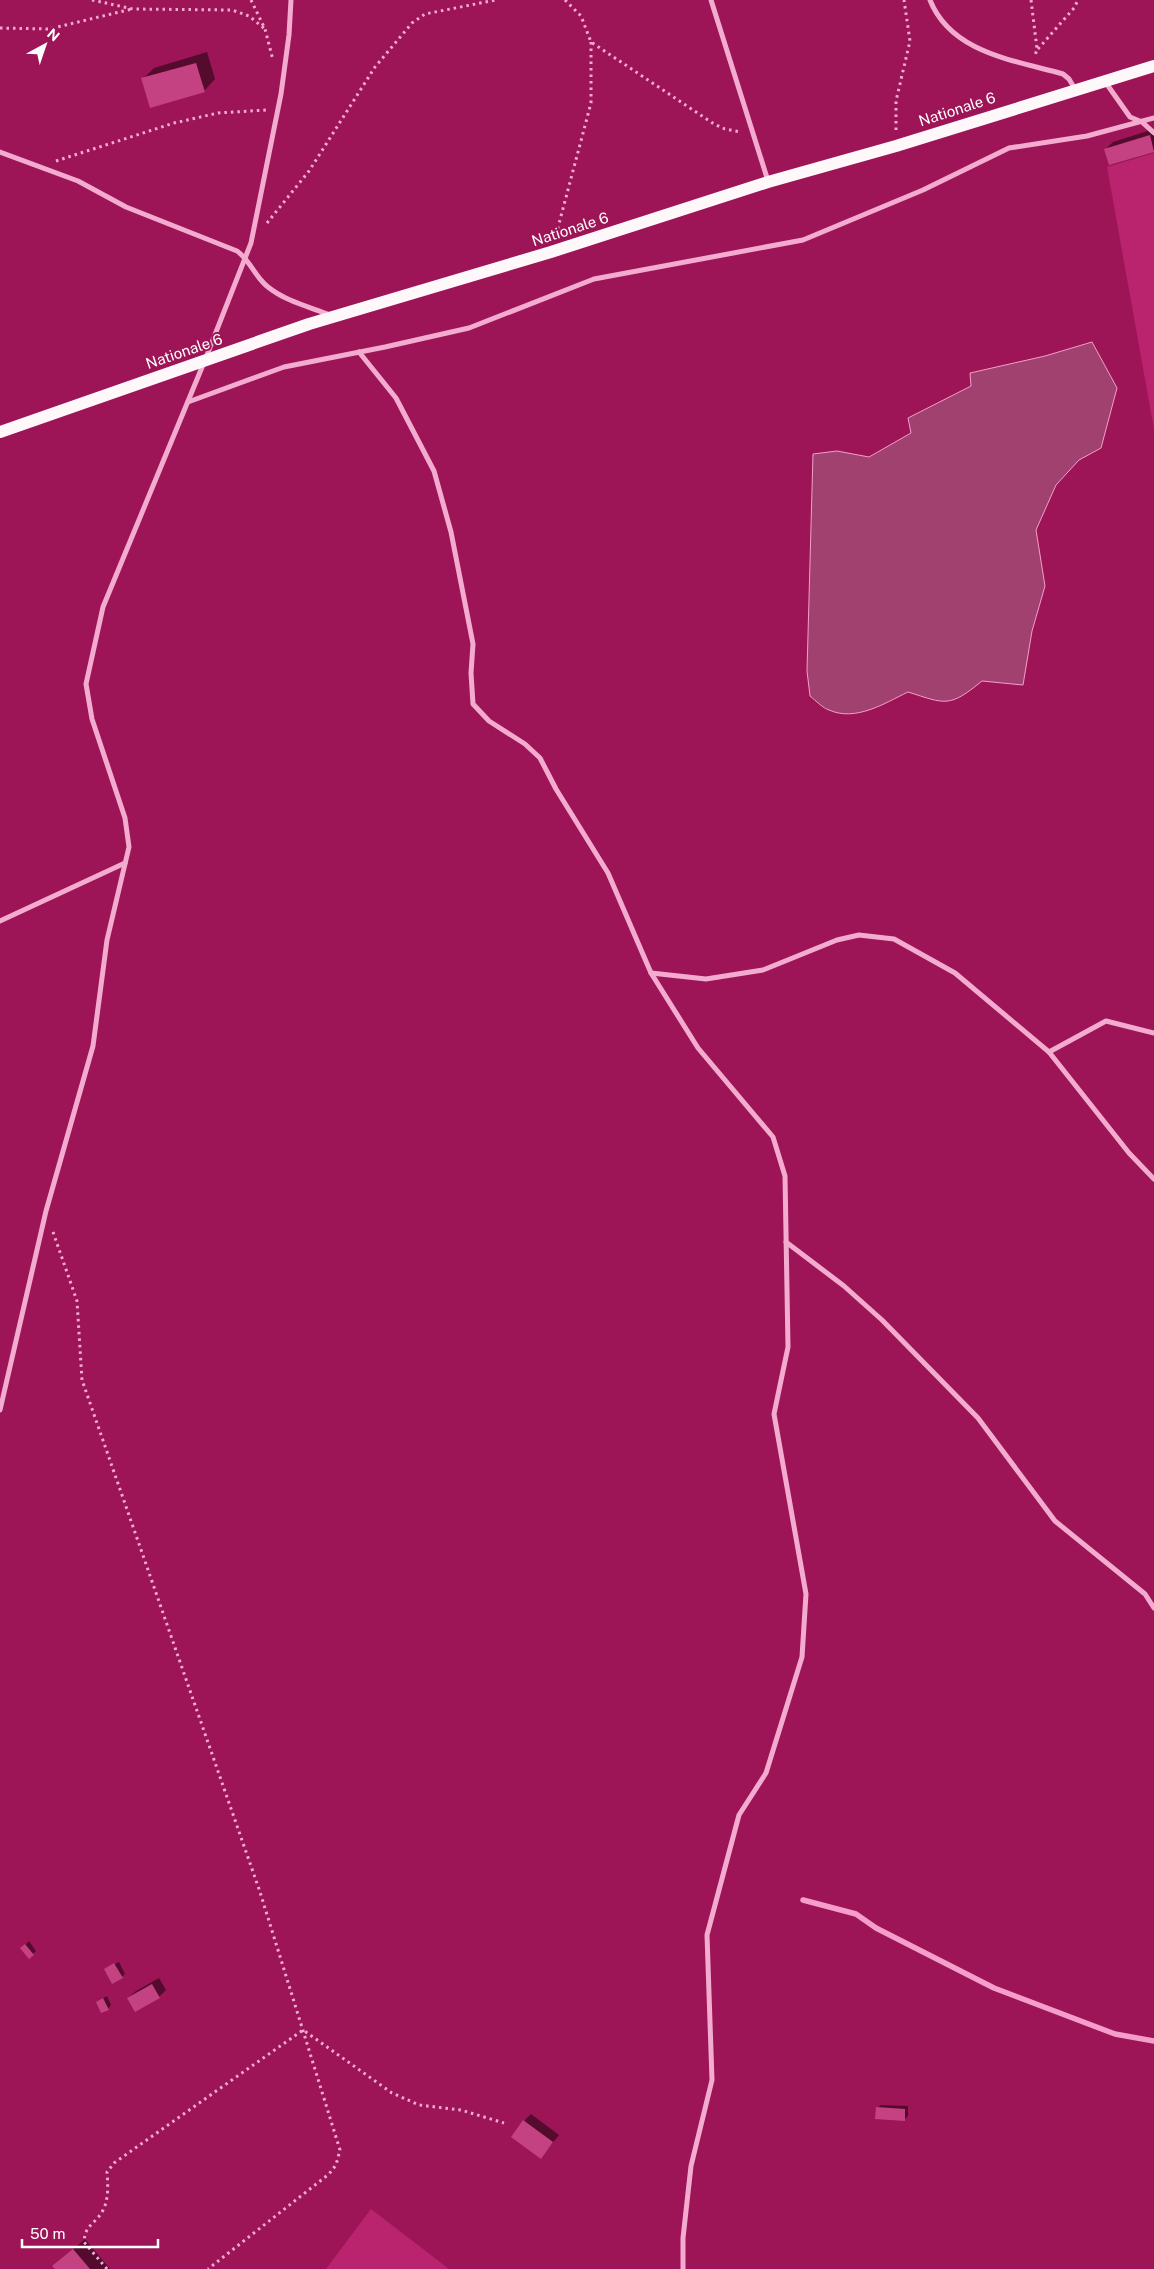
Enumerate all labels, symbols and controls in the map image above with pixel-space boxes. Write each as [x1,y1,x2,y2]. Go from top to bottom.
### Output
north arrow [20,20,70,70]
text: N [44,25,63,45]
street label: Nationale 6 [916,89,998,129]
street label: Nationale 6 [529,209,611,249]
street label: Nationale 6 [144,330,224,372]
scale bar [22,2216,159,2248]
text: 50 m [30,2225,65,2242]

